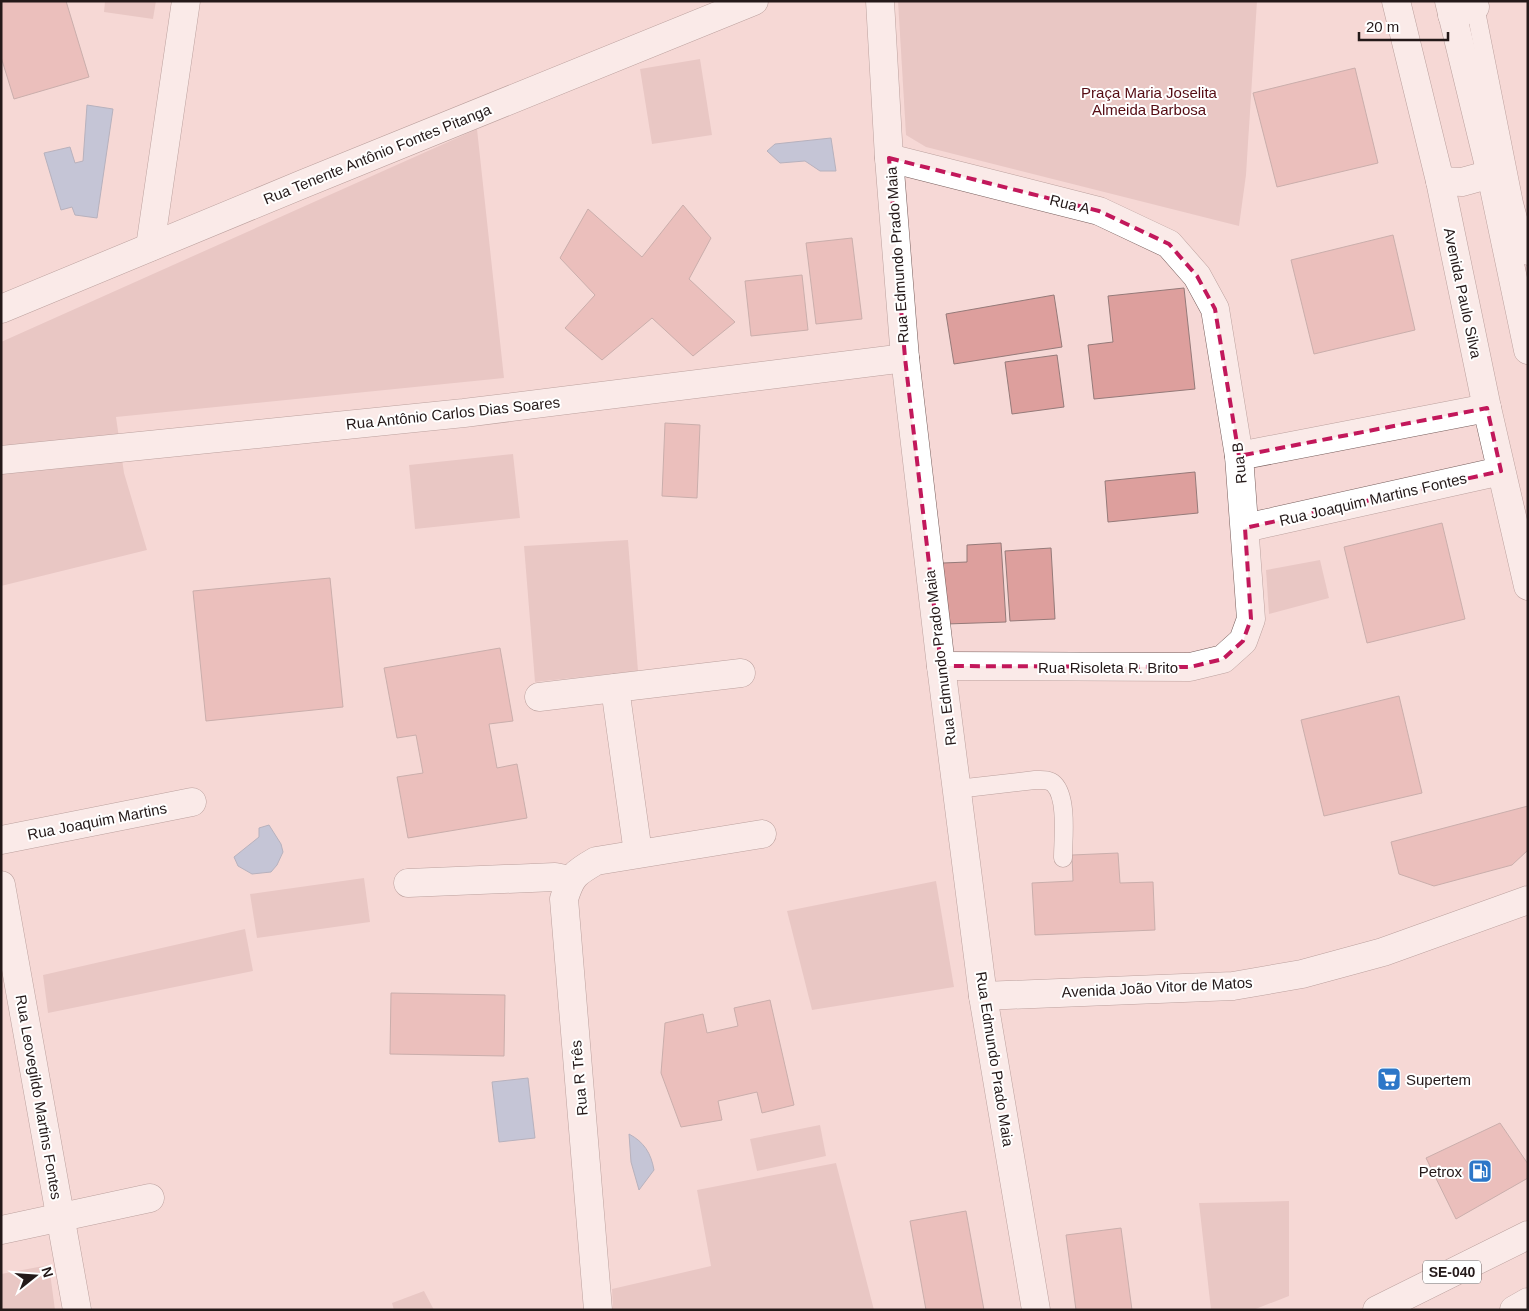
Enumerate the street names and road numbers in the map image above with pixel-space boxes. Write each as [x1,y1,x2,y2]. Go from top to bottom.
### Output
street label: Rua Tenente Antônio Fontes Pitanga [261,100,494,208]
street label: Rua Edmundo Prado Maia [882,166,912,344]
street label: Rua A [1048,191,1092,217]
street label: Avenida Paulo Silva [1441,226,1485,361]
street label: Rua Antônio Carlos Dias Soares [345,393,561,433]
street label: Rua B [1228,441,1250,485]
street label: Rua Joaquim Martins Fontes [1278,469,1468,529]
street label: Rua Edmundo Prado Maia [921,569,959,747]
street label: Rua Risoleta R. Brito [1038,659,1178,676]
street label: Rua Joaquim Martins [26,799,168,843]
street label: Rua Edmundo Prado Maia [973,970,1017,1148]
street label: Avenida João Vitor de Matos [1061,974,1253,1000]
street label: Rua Leovegildo Martins Fontes [13,993,65,1201]
street label: Rua R Três [567,1039,591,1117]
road number: SE-040 [1423,1260,1481,1284]

